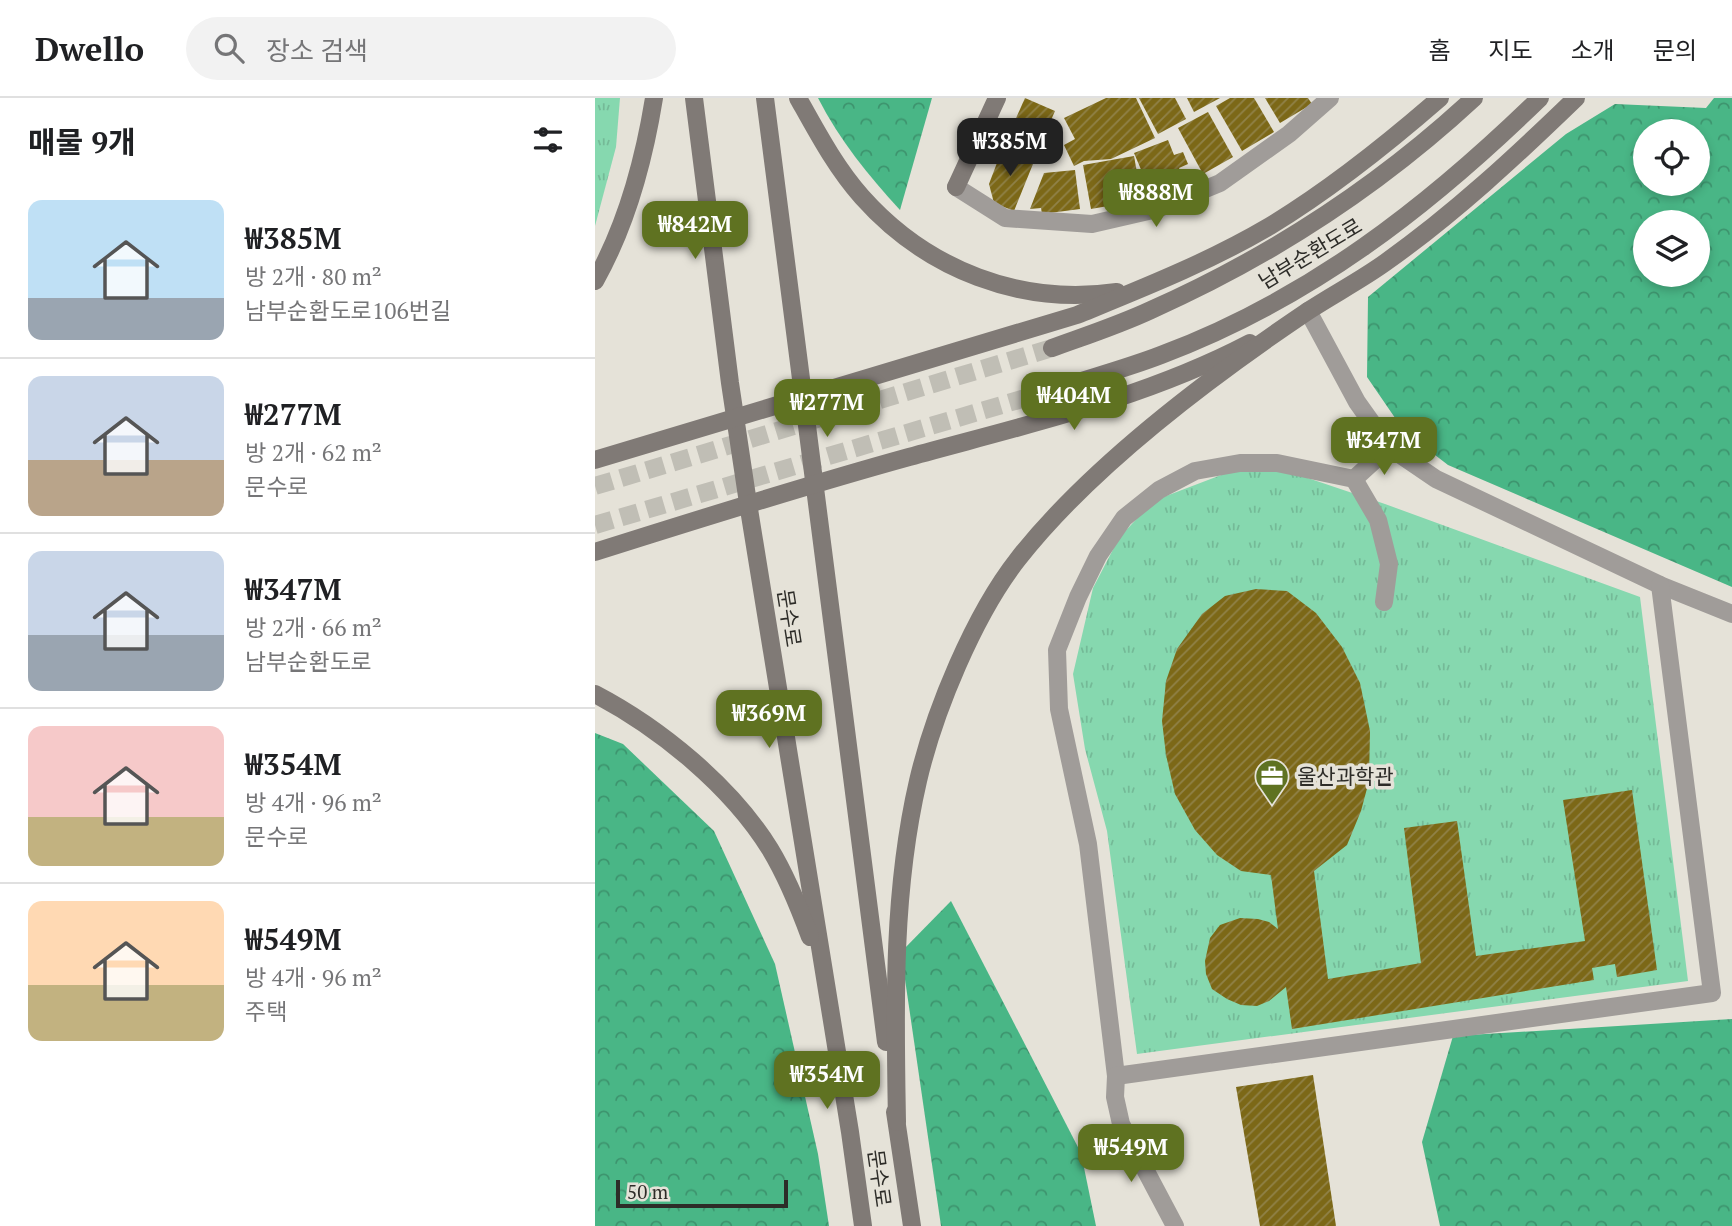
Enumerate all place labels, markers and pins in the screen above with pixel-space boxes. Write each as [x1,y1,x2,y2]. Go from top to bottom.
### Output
pin: ₩385M [961,118,1059,178]
pin: ₩888M [1107,170,1205,229]
pin: ₩842M [646,202,744,261]
pin: ₩404M [1025,372,1123,432]
pin: ₩277M [778,380,876,439]
pin: ₩347M [1335,418,1433,477]
pin: ₩369M [720,690,818,750]
office icon: 울산과학관 [1253,757,1291,806]
place label: 울산과학관 [1297,762,1394,790]
pin: ₩354M [778,1052,876,1111]
pin: ₩549M [1082,1124,1180,1184]

